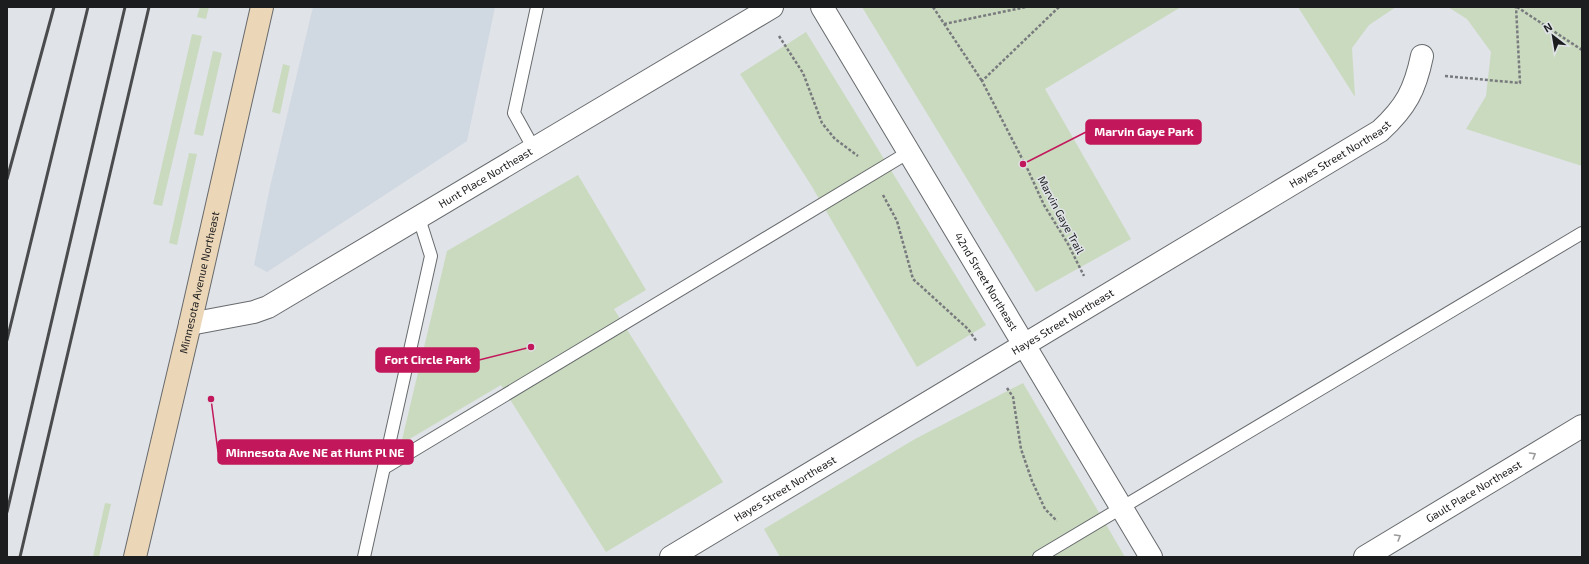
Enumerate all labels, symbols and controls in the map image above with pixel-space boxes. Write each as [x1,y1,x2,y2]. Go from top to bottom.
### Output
north arrow [1533,16,1573,56]
text: N [1541,19,1554,35]
street label: Hayes Street Northeast [1287,117,1393,190]
callout: Marvin Gaye Park [1086,120,1201,144]
text: Marvin Gaye Park [1094,124,1194,139]
street label: Hunt Place Northeast [436,144,534,210]
street label: Marvin Gaye Trail [1035,174,1088,256]
street label: Minnesota Avenue Northeast [176,210,221,355]
street label: 42nd Street Northeast [952,230,1021,333]
street label: Hayes Street Northeast [1009,285,1116,357]
callout: Fort Circle Park [376,348,479,372]
text: Fort Circle Park [384,352,472,366]
callout: Minnesota Ave NE at Hunt Pl NE [218,440,413,464]
text: Minnesota Ave NE at Hunt Pl NE [226,445,404,459]
street label: Hayes Street Northeast [731,452,838,524]
one-way arrow [1529,453,1536,460]
street label: Gault Place Northeast [1423,457,1524,525]
one-way arrow [1394,534,1401,542]

